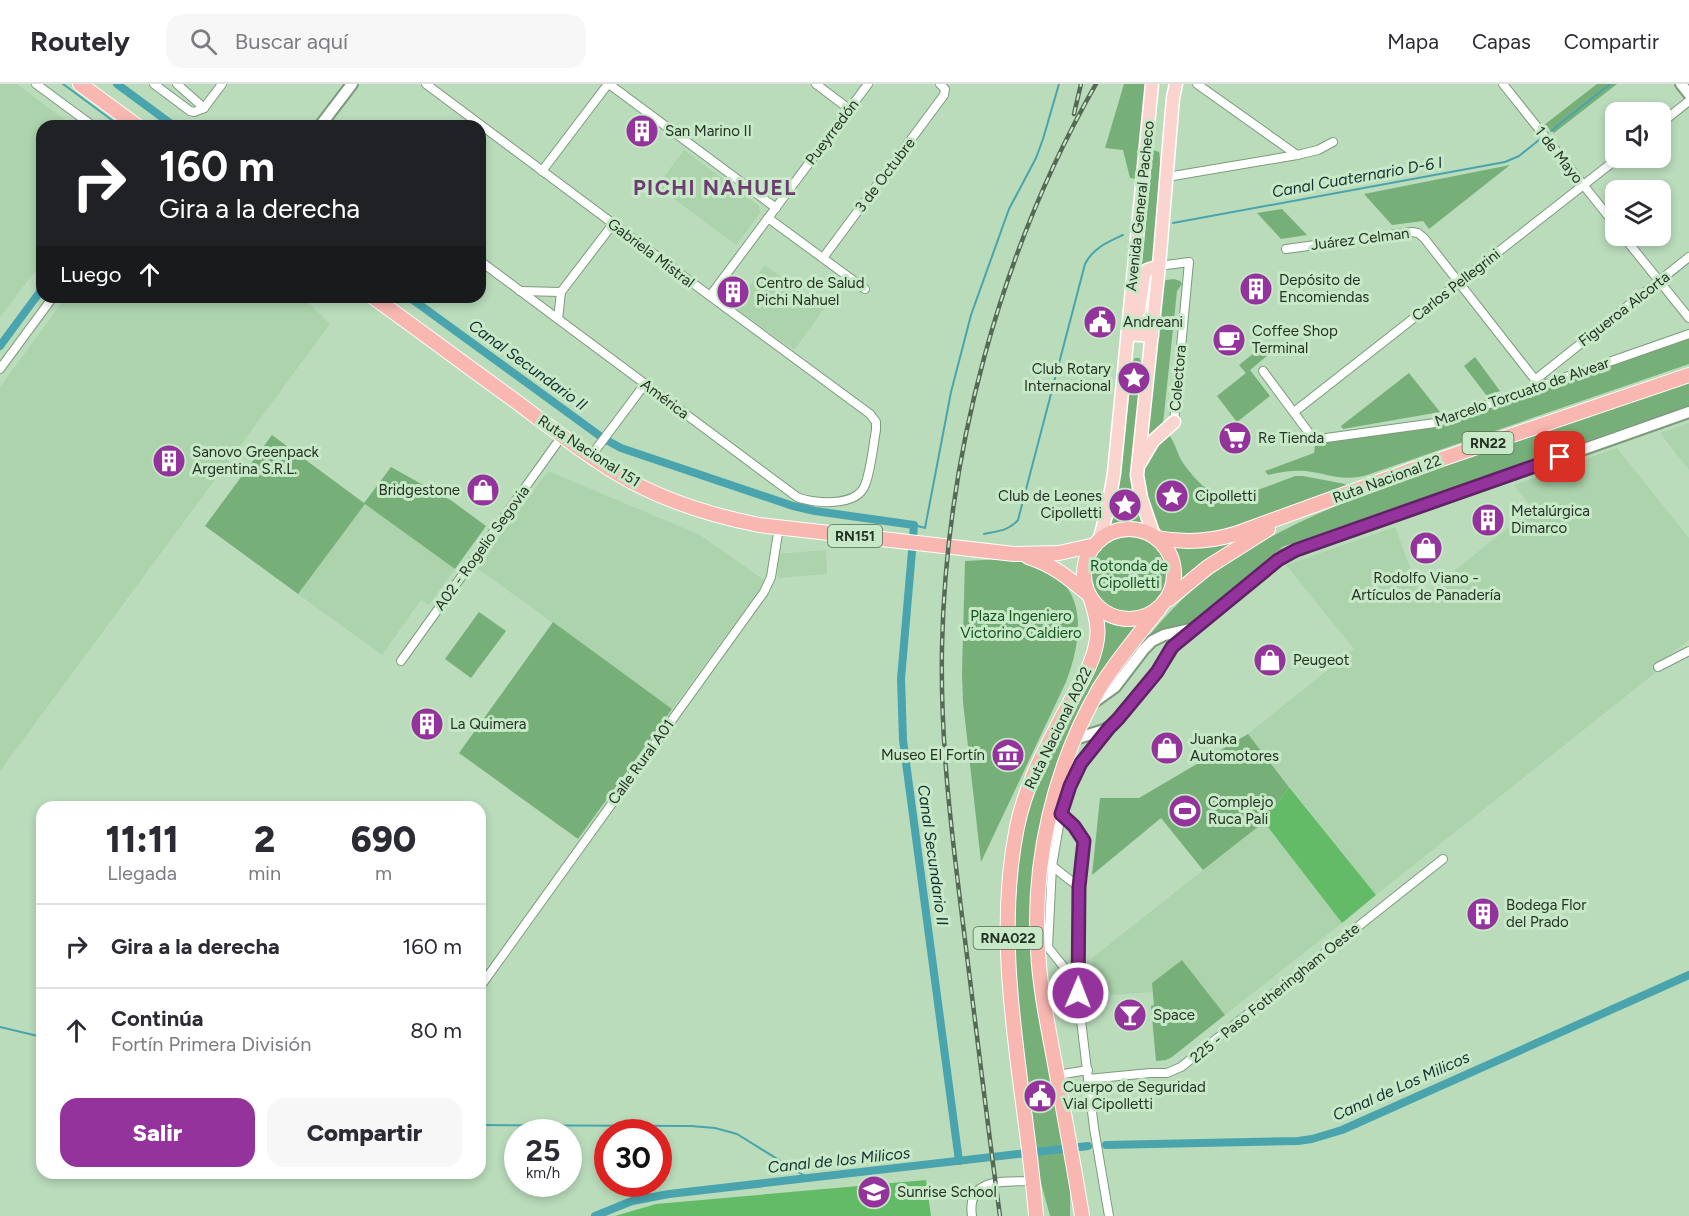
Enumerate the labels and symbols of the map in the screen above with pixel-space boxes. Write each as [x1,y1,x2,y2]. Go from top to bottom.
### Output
street label: Pueyrredón [802,96,862,168]
building icon: San Marino II [624,113,660,149]
street label: Avenida General Pacheco [1122,120,1158,292]
place label: San Marino II [665,122,752,140]
street label: 1 de Mayo [1531,123,1587,187]
street label: 3 de Octubre [851,134,919,216]
water label: Canal Cuaternario D-6 I [1270,153,1444,201]
district label: PICHI NAHUEL [633,175,797,200]
street label: Gabriela Mistral [604,214,698,292]
street label: Juárez Celman [1310,224,1410,254]
street label: Carlos Pellegrini [1408,245,1504,325]
street label: Figueroa Alcorta [1575,268,1673,350]
building icon: Depósito de Encomiendas [1238,271,1274,307]
place label: Depósito de Encomiendas [1279,271,1369,306]
building icon: Centro de Salud Pichi Nahuel [715,274,751,310]
place label: Centro de Salud Pichi Nahuel [756,274,865,309]
public building icon: Andreani [1082,304,1118,340]
place label: Andreani [1123,313,1183,331]
water label: Canal Secundario II [465,316,591,415]
cafe icon: Coffee Shop Terminal [1211,322,1247,358]
place label: Coffee Shop Terminal [1252,322,1338,357]
street label: Colectora [1166,344,1190,412]
street label: Marcelo Torcuato de Alvear [1432,354,1612,430]
place label: Club Rotary Internacional [1024,360,1111,395]
place icon: Club Rotary Internacional [1116,360,1152,396]
street label: América [637,375,693,423]
street label: Ruta Nacional 151 [534,411,644,491]
supermarket icon: Re Tienda [1217,420,1253,456]
place label: Re Tienda [1258,429,1324,447]
pin [1534,431,1585,482]
road number: RN22 [1462,432,1514,454]
building icon: Sanovo Greenpack Argentina S.R.L. [151,443,187,479]
place label: Sanovo Greenpack Argentina S.R.L. [192,443,320,478]
street label: Ruta Nacional 22 [1330,451,1444,507]
shop icon: Bridgestone [465,472,501,508]
place icon: Cipolletti [1154,478,1190,514]
place label: Bridgestone [379,481,460,499]
street label: A02 - Rogelio Segovia [431,482,533,614]
place label: Club de Leones Cipolletti [998,487,1102,522]
place icon: Club de Leones Cipolletti [1107,487,1143,523]
place label: Cipolletti [1195,487,1256,505]
building icon: Metalúrgica Dimarco [1470,502,1506,538]
place label: Metalúrgica Dimarco [1511,502,1590,537]
road number: RN151 [828,525,882,547]
shop icon: Rodolfo Viano - Artículos de Panadería [1408,530,1444,566]
park label: Rotonda de Cipolletti [1090,557,1168,592]
place label: Rodolfo Viano - Artículos de Panadería [1351,569,1501,604]
park label: Plaza Ingeniero Victorino Caldiero [960,607,1082,642]
shop icon: Peugeot [1252,642,1288,678]
place label: Peugeot [1293,651,1350,669]
street label: Ruta Nacional A022 [1021,664,1095,792]
building icon: La Quimera [409,706,445,742]
place label: La Quimera [450,715,526,733]
street label: Calle Rural A01 [604,716,678,808]
shop icon: Juanka Automotores [1149,730,1185,766]
place label: Juanka Automotores [1190,730,1279,765]
museum icon: Museo El Fortín [990,737,1026,773]
place label: Museo El Fortín [881,746,985,764]
water label: Canal Secundario II [914,783,952,927]
sports icon: Complejo Ruca Pali [1167,793,1203,829]
place label: Complejo Ruca Pali [1208,793,1274,828]
building icon: Bodega Flor del Prado [1465,896,1501,932]
place label: Bodega Flor del Prado [1506,896,1586,931]
street label: 225 - Paso Fotheringham Oeste [1187,919,1363,1067]
road number: RNA022 [974,927,1042,949]
position arrow [1046,961,1110,1025]
bar icon: Space [1112,997,1148,1033]
place label: Space [1153,1006,1195,1024]
water label: Canal de Los Milicos [1330,1047,1473,1125]
public building icon: Cuerpo de Seguridad Vial Cipolletti [1022,1078,1058,1114]
place label: Cuerpo de Seguridad Vial Cipolletti [1063,1078,1206,1113]
speed limit sign: 30 [594,1119,672,1197]
water label: Canal de los Milicos [767,1143,912,1177]
school or university icon: Sunrise School [856,1174,892,1210]
place label: Sunrise School [897,1183,997,1201]

